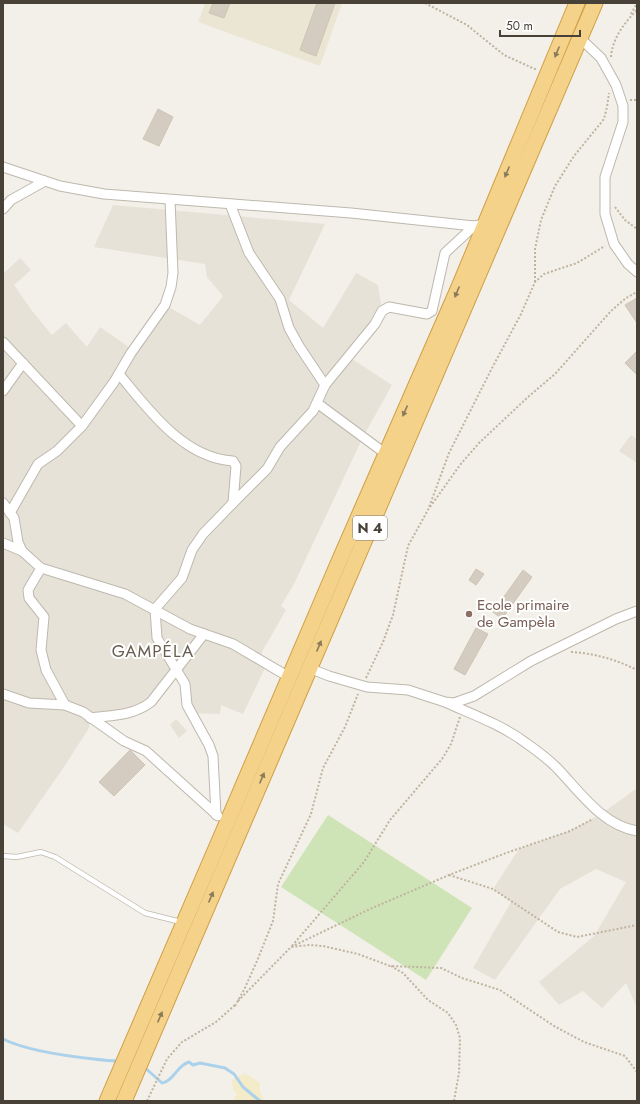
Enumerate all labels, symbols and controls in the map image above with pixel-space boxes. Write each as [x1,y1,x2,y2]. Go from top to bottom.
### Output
scale bar [500,12,580,38]
text: 50 m [506,17,533,35]
one-way arrow [554,46,560,58]
one-way arrow [503,166,509,178]
one-way arrow [454,286,460,297]
one-way arrow [402,405,408,417]
road number: N 4 [353,516,387,540]
place label: Ecole primaire de Gampèla [477,594,570,633]
marker: Ecole primaire de Gampèla [464,609,474,619]
district label: GAMPÉLA [112,639,194,663]
one-way arrow [316,640,322,651]
one-way arrow [259,772,265,783]
one-way arrow [208,892,214,903]
one-way arrow [157,1011,163,1022]

